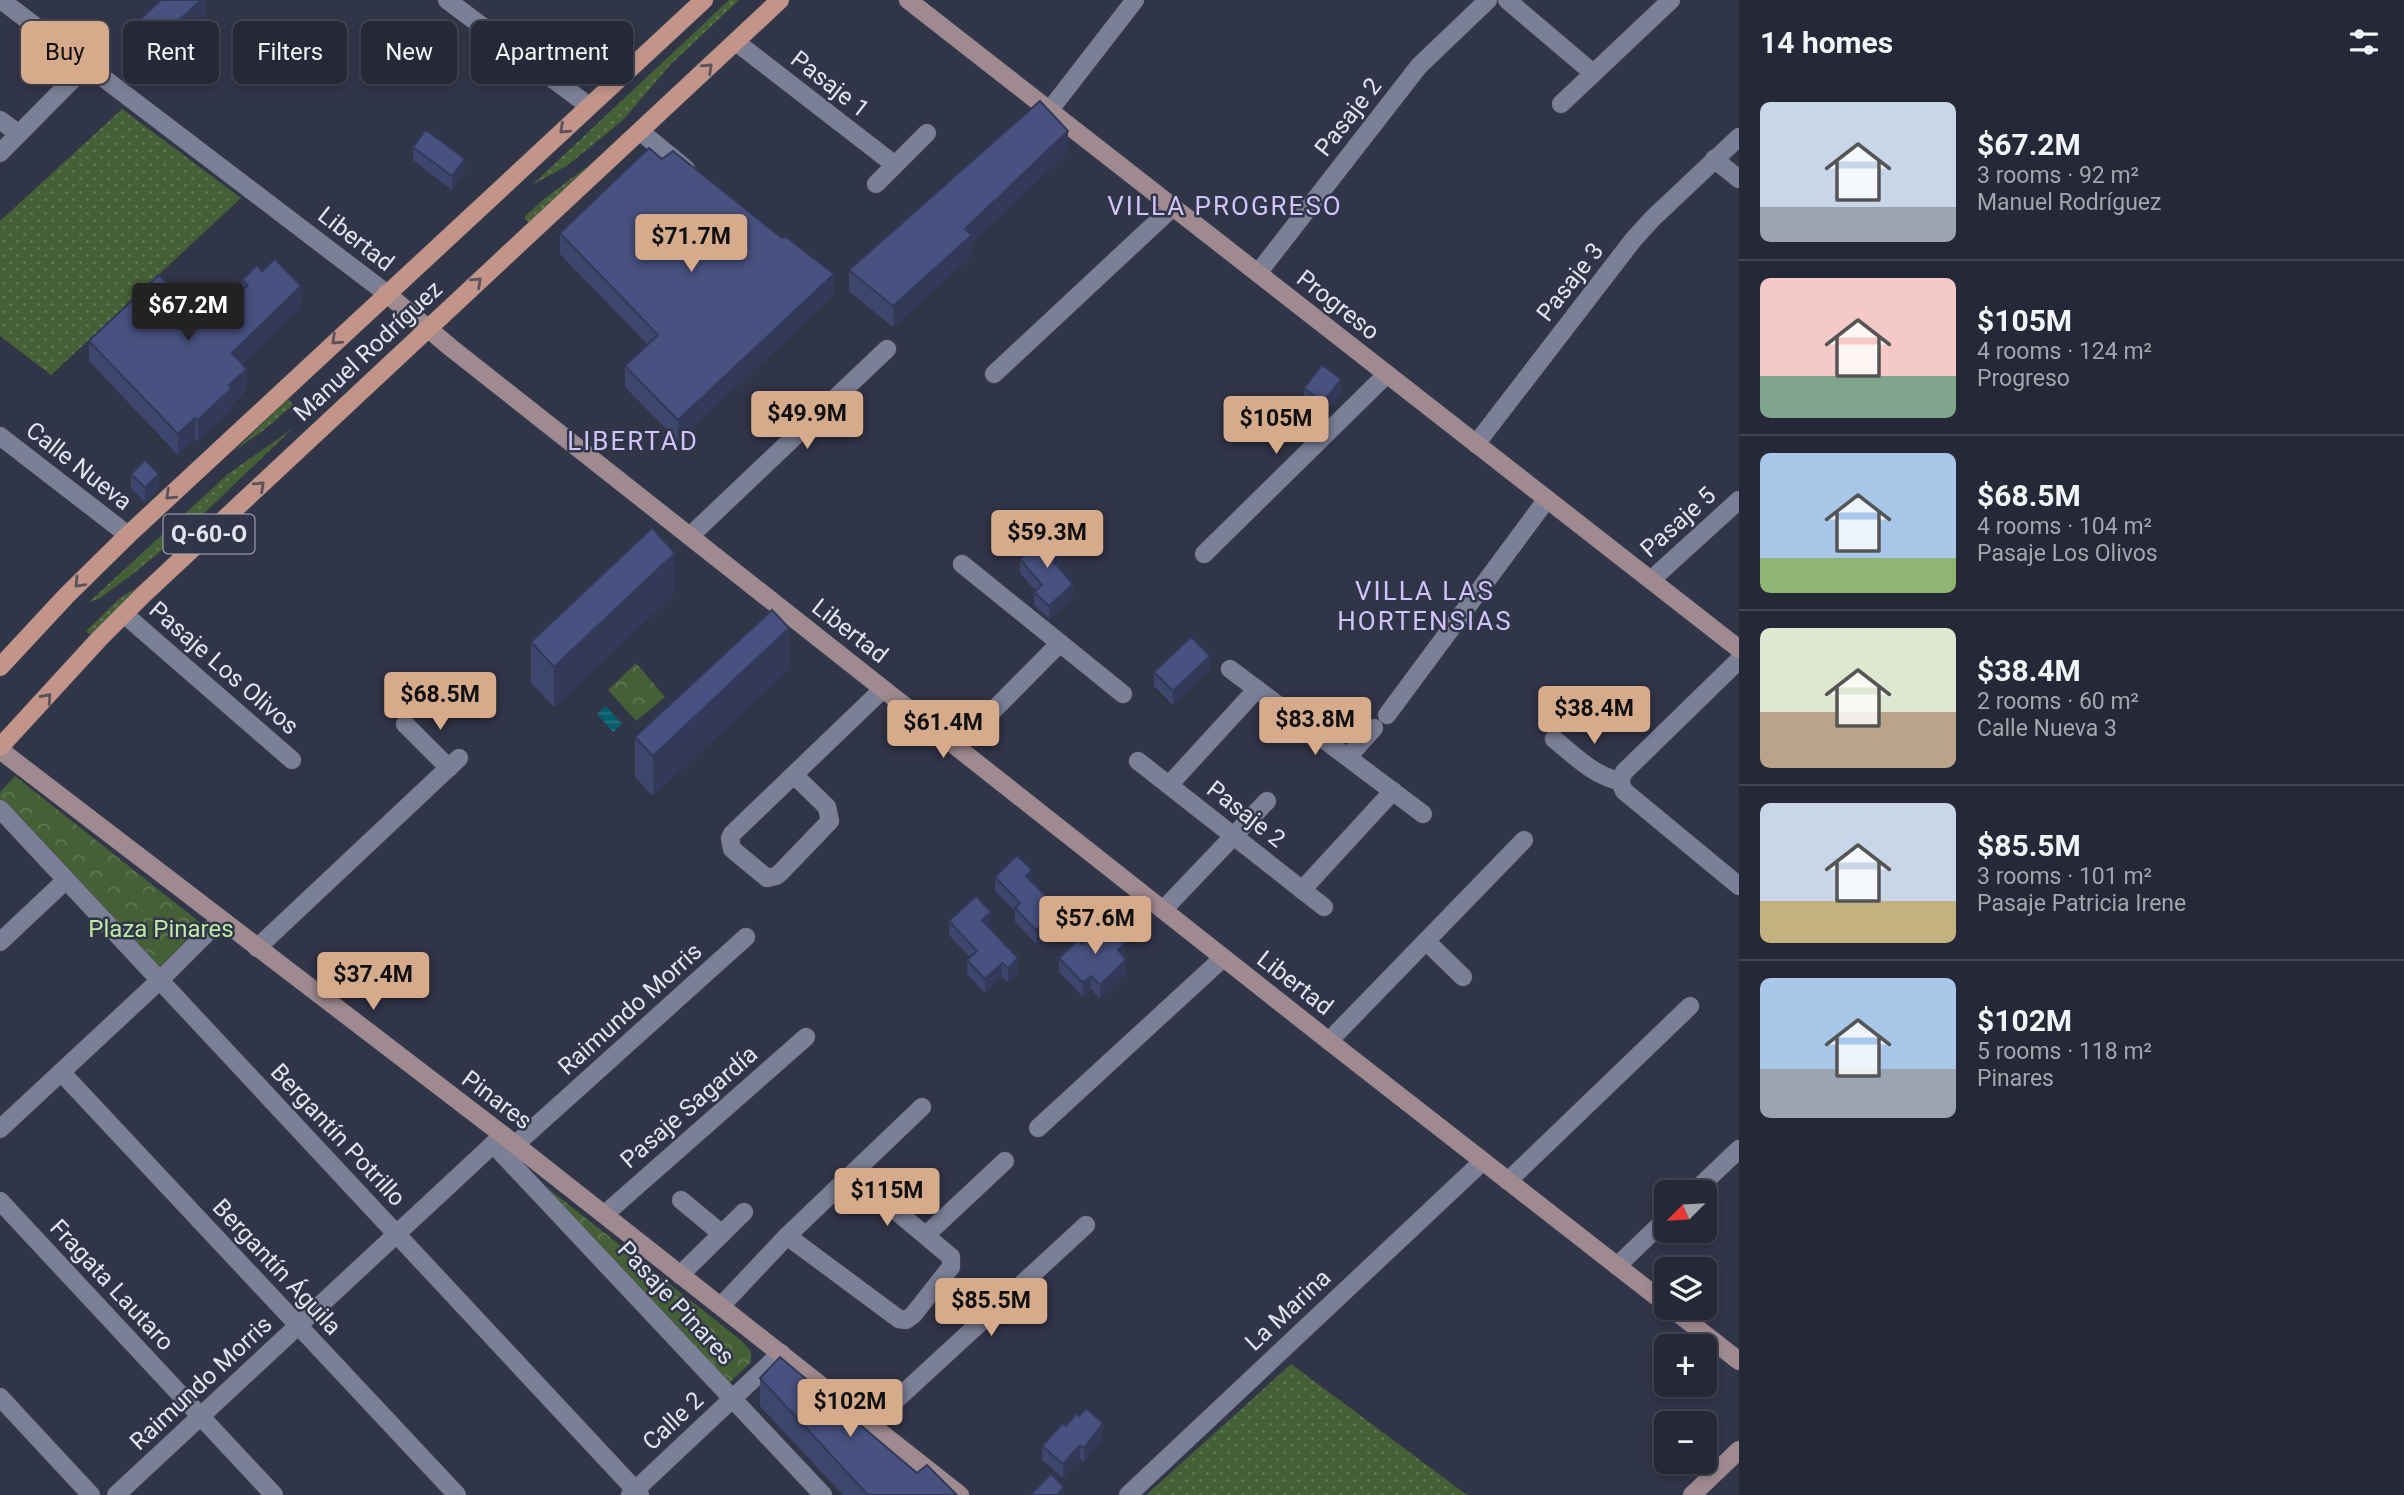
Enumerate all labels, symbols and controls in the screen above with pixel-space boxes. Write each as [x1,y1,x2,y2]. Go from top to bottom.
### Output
chip: Buy [21,21,109,84]
chip: Rent [123,21,219,84]
chip: Filters [233,21,347,84]
chip: New [361,21,457,84]
chip: Apartment [471,21,633,84]
icon: filters [2345,23,2383,61]
text: 14 homes [1760,25,1893,60]
street label: Pasaje 1 [785,45,875,123]
one-way arrow [700,64,713,76]
street label: Pasaje 2 [1309,72,1387,162]
one-way arrow [559,121,572,134]
text: $67.2M [1977,127,2081,162]
icon: home [1816,130,1900,214]
text: 3 rooms · 92 m² [1977,162,2139,189]
text: Manuel Rodríguez [1977,189,2161,216]
district label: VILLA PROGRESO [1107,191,1343,221]
street label: Libertad [313,201,399,277]
pin: $71.7M [634,215,748,274]
text: $71.7M [651,223,731,250]
street label: Pasaje 3 [1531,237,1609,327]
street label: Progreso [1291,264,1385,346]
street label: Manuel Rodríguez [288,275,448,427]
one-way arrow [469,278,482,291]
pin: $67.2M [131,284,245,343]
text: $67.2M [148,292,228,319]
text: $105M [1977,303,2072,338]
icon: home [1816,306,1900,390]
one-way arrow [331,331,344,344]
text: 4 rooms · 124 m² [1977,338,2152,365]
text: Progreso [1977,365,2070,392]
pin: $49.9M [750,392,864,451]
pin: $105M [1227,396,1325,456]
text: $49.9M [767,400,847,427]
text: $105M [1240,405,1312,432]
street label: Calle Nueva [21,416,137,516]
district label: LIBERTAD [567,426,699,456]
text: $68.5M [1977,478,2081,513]
one-way arrow [252,481,265,494]
street label: Pasaje 5 [1635,481,1721,563]
icon: home [1816,481,1900,565]
one-way arrow [165,487,178,500]
pin: $59.3M [990,510,1104,570]
text: 4 rooms · 104 m² [1977,513,2152,540]
road number: Q-60-O [164,514,255,554]
text: $59.3M [1007,519,1087,546]
text: Pasaje Los Olivos [1977,540,2158,567]
one-way arrow [74,575,87,588]
district label: VILLA LAS HORTENSIAS [1337,576,1513,636]
street label: Libertad [807,593,893,669]
street label: Pasaje Los Olivos [144,596,304,740]
text: $38.4M [1977,653,2081,688]
icon: home [1816,656,1900,740]
pin: $68.5M [383,672,497,732]
text: $68.5M [400,681,480,708]
pin: $38.4M [1537,686,1651,746]
text: 2 rooms · 60 m² [1977,688,2139,715]
one-way arrow [39,693,51,706]
text: $38.4M [1554,695,1634,722]
pin: $83.8M [1258,698,1372,757]
pin: $61.4M [886,700,1000,760]
text: $83.8M [1275,706,1355,733]
text: $61.4M [903,709,983,736]
text: Calle Nueva 3 [1977,715,2117,742]
street label: Pasaje 2 [1201,775,1291,853]
text: $85.5M [1977,828,2081,863]
icon: home [1816,831,1900,915]
text: 3 rooms · 101 m² [1977,863,2152,890]
text: Pasaje Patricia Irene [1977,890,2186,917]
pin: $57.6M [1038,897,1152,956]
text: $57.6M [1055,905,1135,932]
park label: Plaza Pinares [88,915,234,943]
street label: Raimundo Morris [552,937,708,1081]
street label: Libertad [1252,945,1338,1021]
pin: $37.4M [316,953,430,1012]
text: $37.4M [333,961,413,988]
text: $102M [1977,1003,2072,1038]
icon: home [1816,1006,1900,1090]
text: 5 rooms · 118 m² [1977,1038,2152,1065]
street label: Pasaje Sagardía [615,1040,763,1174]
street label: Bergantín Potrillo [265,1058,411,1212]
street label: Pinares [457,1065,537,1135]
text: Pinares [1977,1065,2054,1092]
pin: $115M [838,1168,936,1228]
text: $115M [851,1177,923,1204]
north arrow [1654,1180,1717,1242]
map controls [1654,1180,1717,1474]
street label: Bergantín Águila [207,1193,347,1341]
street label: Fragata Lautaro [44,1214,180,1356]
street label: Pasaje Pinares [612,1236,740,1370]
button: layers [1654,1257,1717,1320]
street label: La Marina [1240,1264,1336,1356]
pin: $85.5M [934,1278,1048,1338]
text: $85.5M [951,1287,1031,1314]
street label: Raimundo Morris [124,1310,278,1456]
button: + [1654,1334,1717,1397]
pin: $102M [801,1380,899,1439]
street label: Calle 2 [637,1386,709,1456]
text: $102M [814,1388,886,1415]
button: − [1654,1411,1717,1474]

